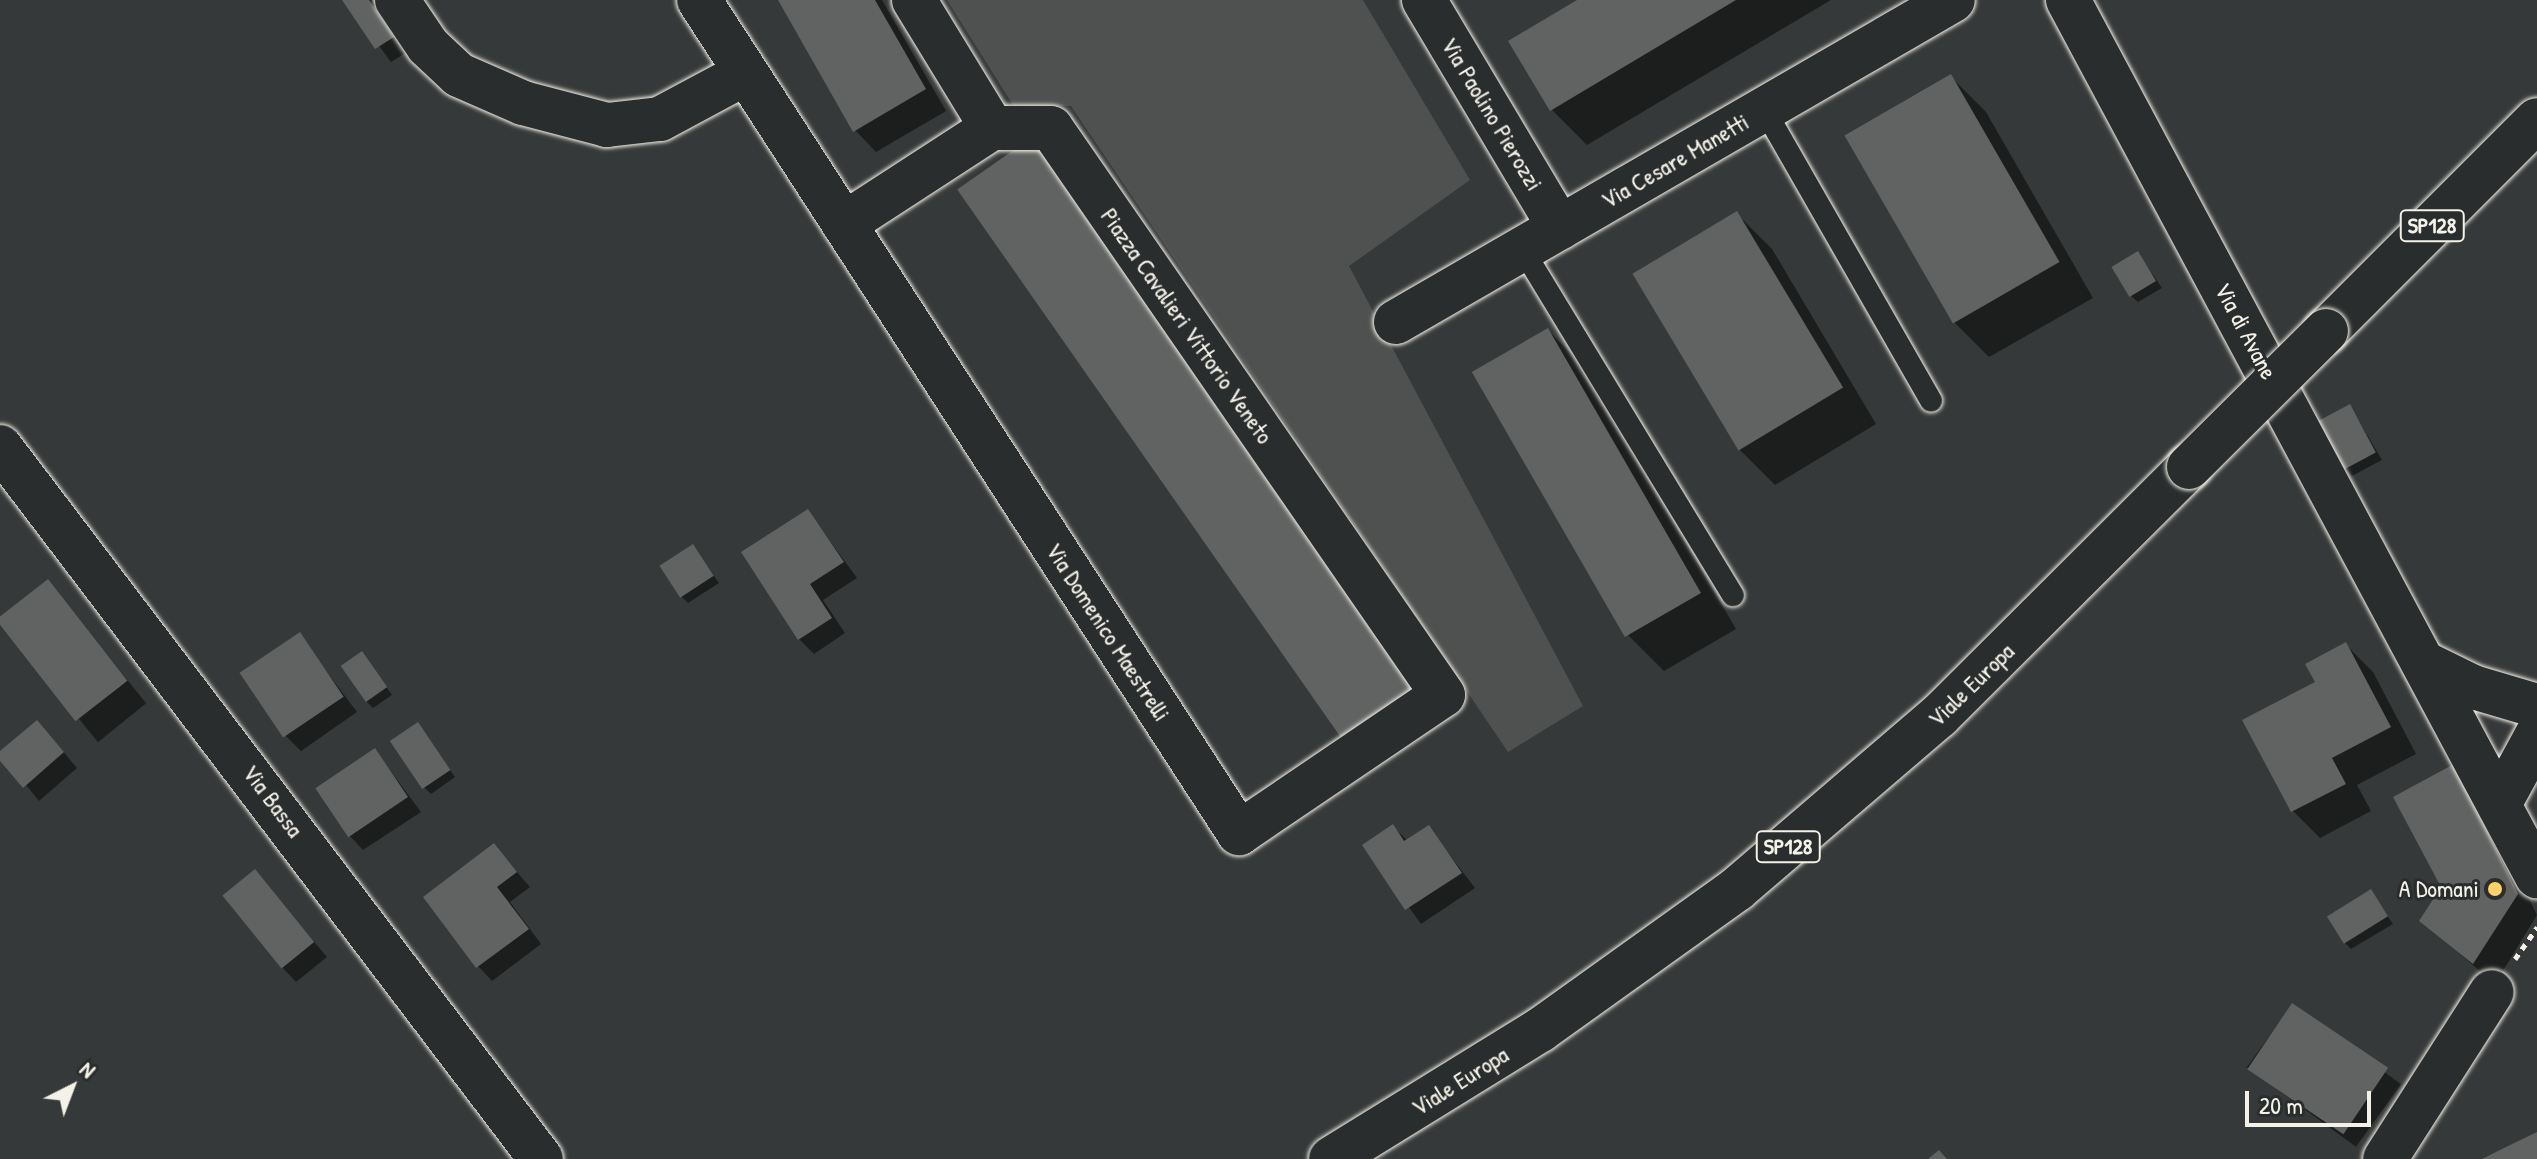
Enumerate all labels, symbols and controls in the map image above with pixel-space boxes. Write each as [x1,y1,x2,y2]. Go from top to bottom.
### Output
street label: Via Paolino Pierozzi [1435,32,1549,196]
street label: Via Cesare Manetti [1596,107,1754,215]
street label: Piazza Cavalieri Vittorio Veneto [1095,203,1279,449]
road number: SP128 [2398,208,2466,244]
street label: Via di Avane [2209,278,2283,384]
street label: Via Domenico Maestrelli [1040,537,1176,727]
street label: Viale Europa [1922,637,2020,733]
street label: Via Bassa [236,759,310,843]
road number: SP128 [1754,829,1822,865]
place label: A Domani [2399,875,2479,903]
marker: A Domani [2486,880,2504,898]
street label: Viale Europa [1406,1040,1514,1122]
north arrow [32,1047,112,1127]
text: N [74,1054,102,1084]
scale bar [2249,1075,2375,1125]
text: 20 m [2259,1089,2303,1121]

